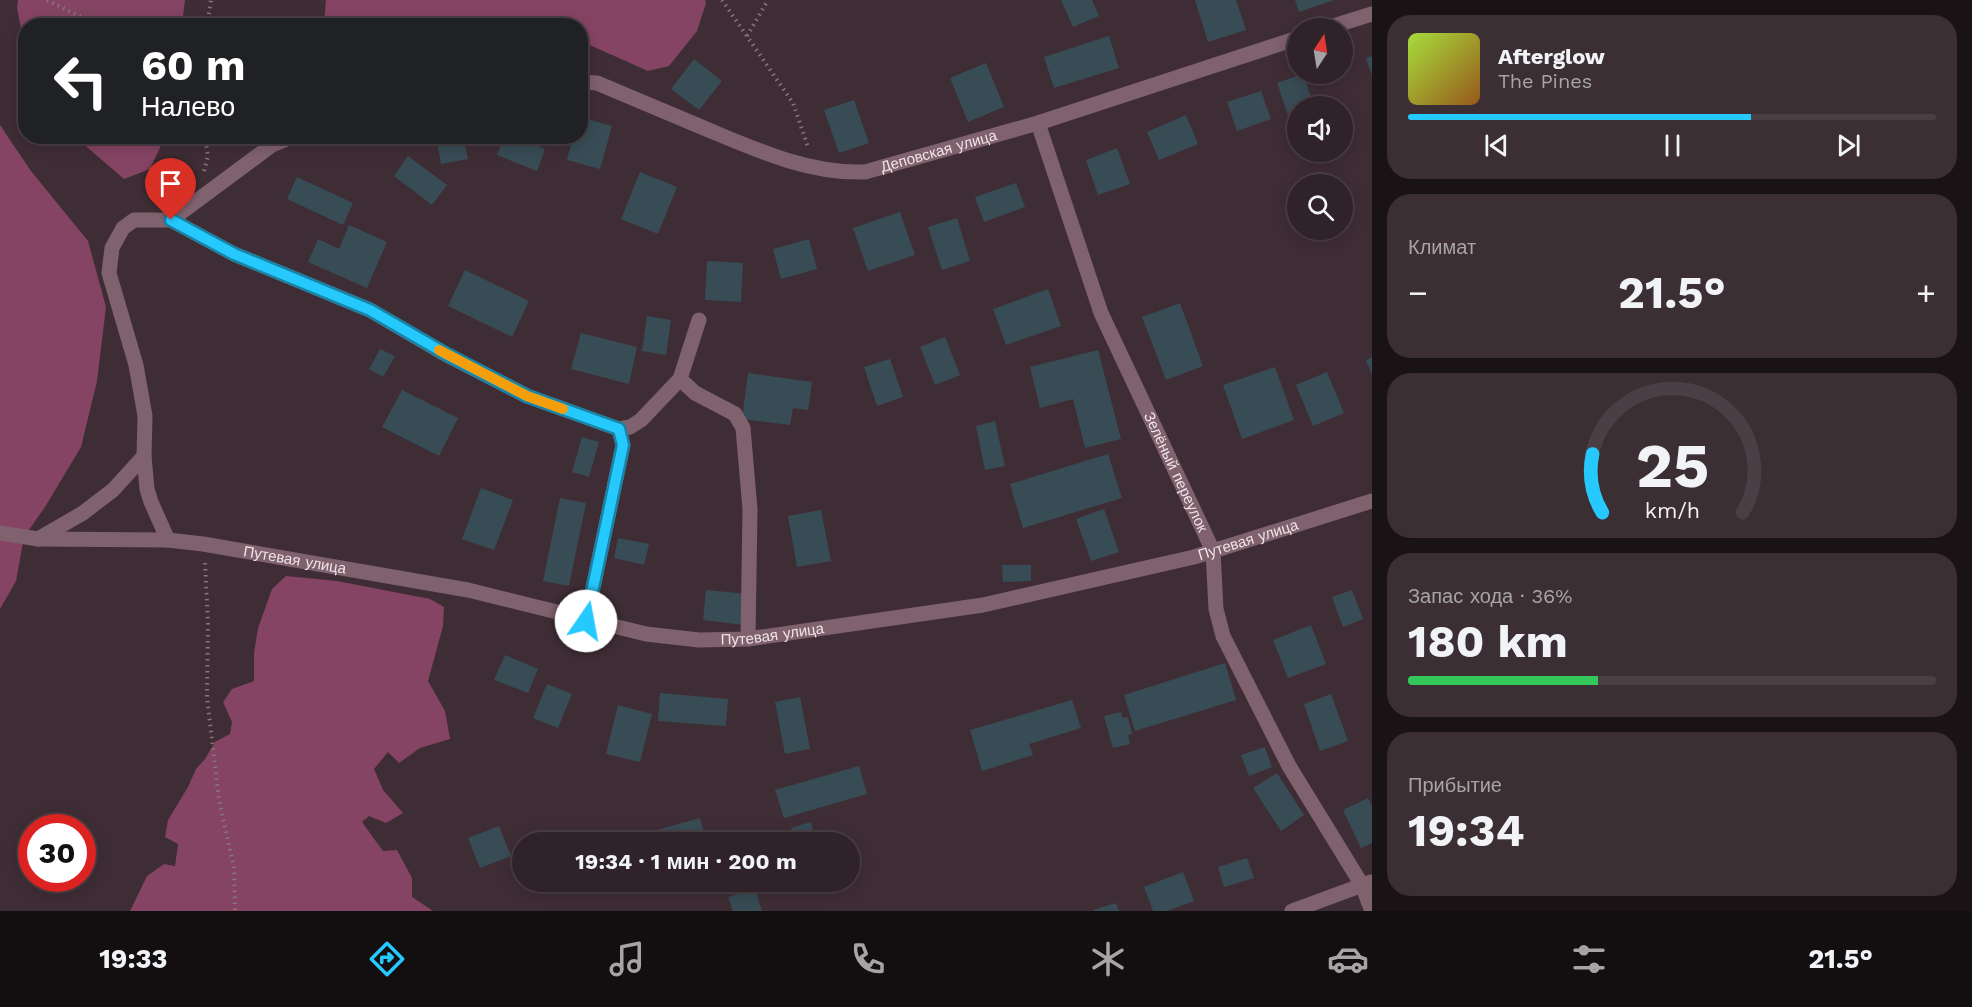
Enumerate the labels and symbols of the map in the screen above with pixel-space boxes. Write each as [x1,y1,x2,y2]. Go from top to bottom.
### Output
north arrow [1287,18,1353,84]
street label: Деповская улица [878,126,1000,176]
pin [145,158,196,220]
street label: Зелёный переулок [1140,409,1212,535]
street label: Путевая улица [1196,516,1301,564]
street label: Путевая улица [242,542,348,578]
position arrow [554,589,618,653]
street label: Путевая улица [720,619,826,649]
speed limit sign: 30 [18,814,96,892]

